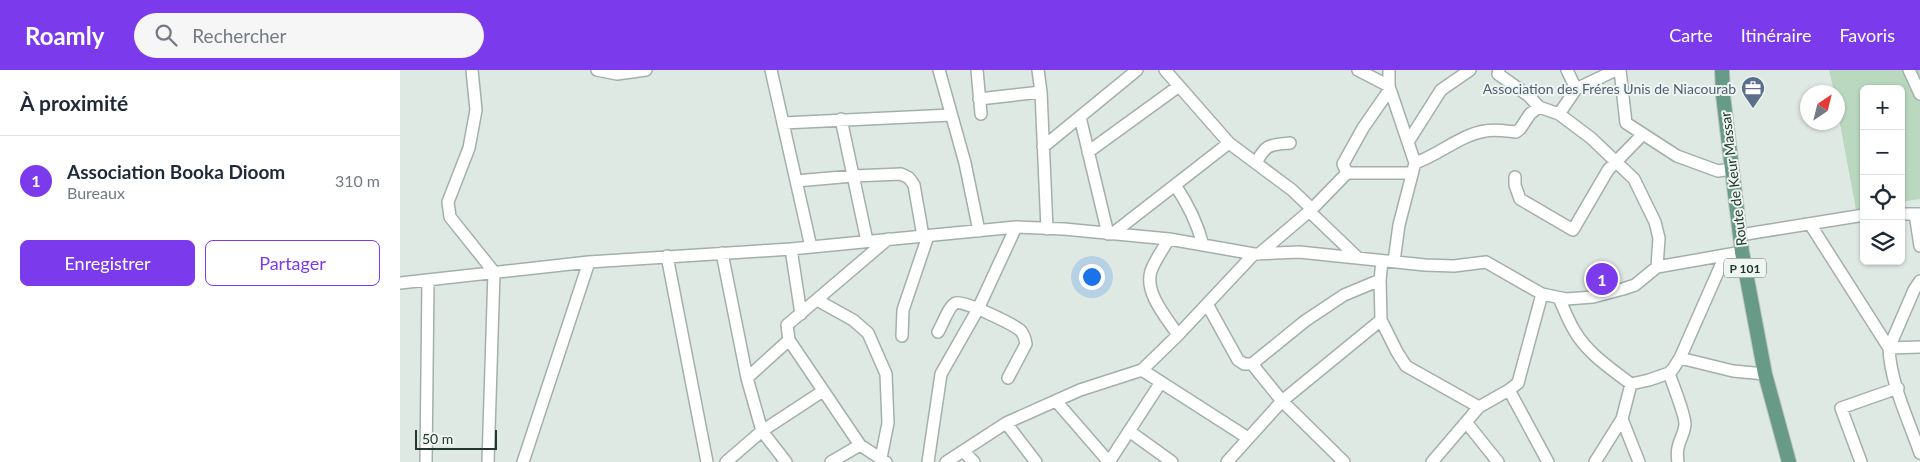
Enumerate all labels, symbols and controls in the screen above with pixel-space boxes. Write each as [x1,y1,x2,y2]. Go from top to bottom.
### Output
search box [134,13,484,58]
text: Roamly [25,21,104,50]
icon: search [152,21,180,49]
text: Rechercher [192,24,287,47]
text: Carte [1669,24,1713,46]
text: Itinéraire [1741,24,1811,46]
text: Favoris [1839,24,1895,46]
office icon: Association des Fréres Unis de Niacourab [1740,75,1766,109]
place label: Association des Fréres Unis de Niacourab [1483,80,1736,97]
north arrow [1800,85,1845,130]
map controls [1860,85,1905,265]
button: + [1860,85,1905,130]
text: À proximité [20,90,128,115]
street label: Route de Keur Massar [1716,111,1750,247]
button: − [1860,130,1905,175]
text: Association Booka Dioom [67,160,285,183]
text: 1 [31,171,41,190]
text: 310 m [335,171,380,190]
button: locate [1860,175,1905,220]
text: Bureaux [67,183,125,202]
button: layers [1860,220,1905,265]
button: Enregistrer [20,240,195,286]
button: Partager [205,240,380,286]
road number: P 101 [1724,258,1766,278]
pin: 1 [1586,260,1618,298]
your location [1079,264,1105,290]
scale bar [415,427,498,450]
text: 50 m [422,430,453,447]

